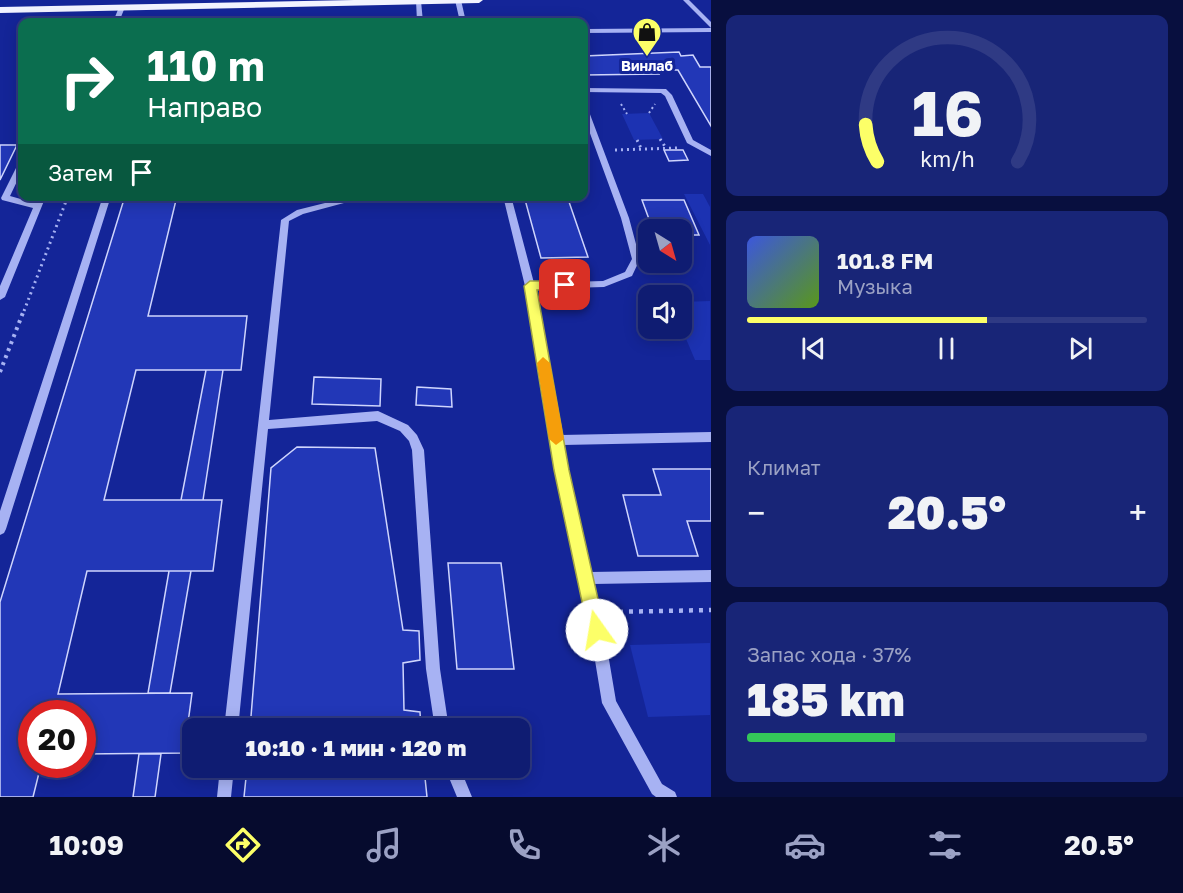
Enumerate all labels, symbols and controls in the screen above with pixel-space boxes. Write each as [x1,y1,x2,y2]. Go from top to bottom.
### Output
shop icon: Винлаб [631,16,663,58]
text: 110 m [147,40,265,90]
icon: right [48,42,126,120]
place label: Винлаб [621,57,673,74]
text: 16 [911,75,983,150]
text: Направо [147,91,262,123]
text: km/h [920,147,974,173]
icon: arrive [125,156,158,189]
text: Затем [48,159,113,186]
north arrow [638,219,692,273]
map controls [638,219,692,339]
text: 101.8 FM [837,247,933,274]
pin [539,259,590,310]
icon: arrive [548,268,581,301]
text: Музыка [837,274,913,298]
button: sound [638,285,692,339]
icon: previous [797,332,830,365]
icon: pause [930,332,963,365]
icon: next [1064,332,1097,365]
text: Климат [747,455,821,479]
text: 20.5° [888,485,1006,539]
text: − [747,493,765,532]
text: + [1129,493,1147,532]
position arrow [565,598,629,662]
text: Запас хода · 37% [747,642,911,666]
text: 185 km [747,672,905,726]
speed limit sign: 20 [18,700,96,778]
text: 10:10 · 1 мин · 120 m [245,734,467,761]
icon: directions [222,824,264,866]
icon: music [363,824,405,866]
icon: phone [503,824,545,866]
icon: climate [643,824,685,866]
icon: car [784,824,826,866]
icon: filters [924,824,966,866]
text: 10:09 [49,829,124,861]
text: 20.5° [1064,829,1134,861]

